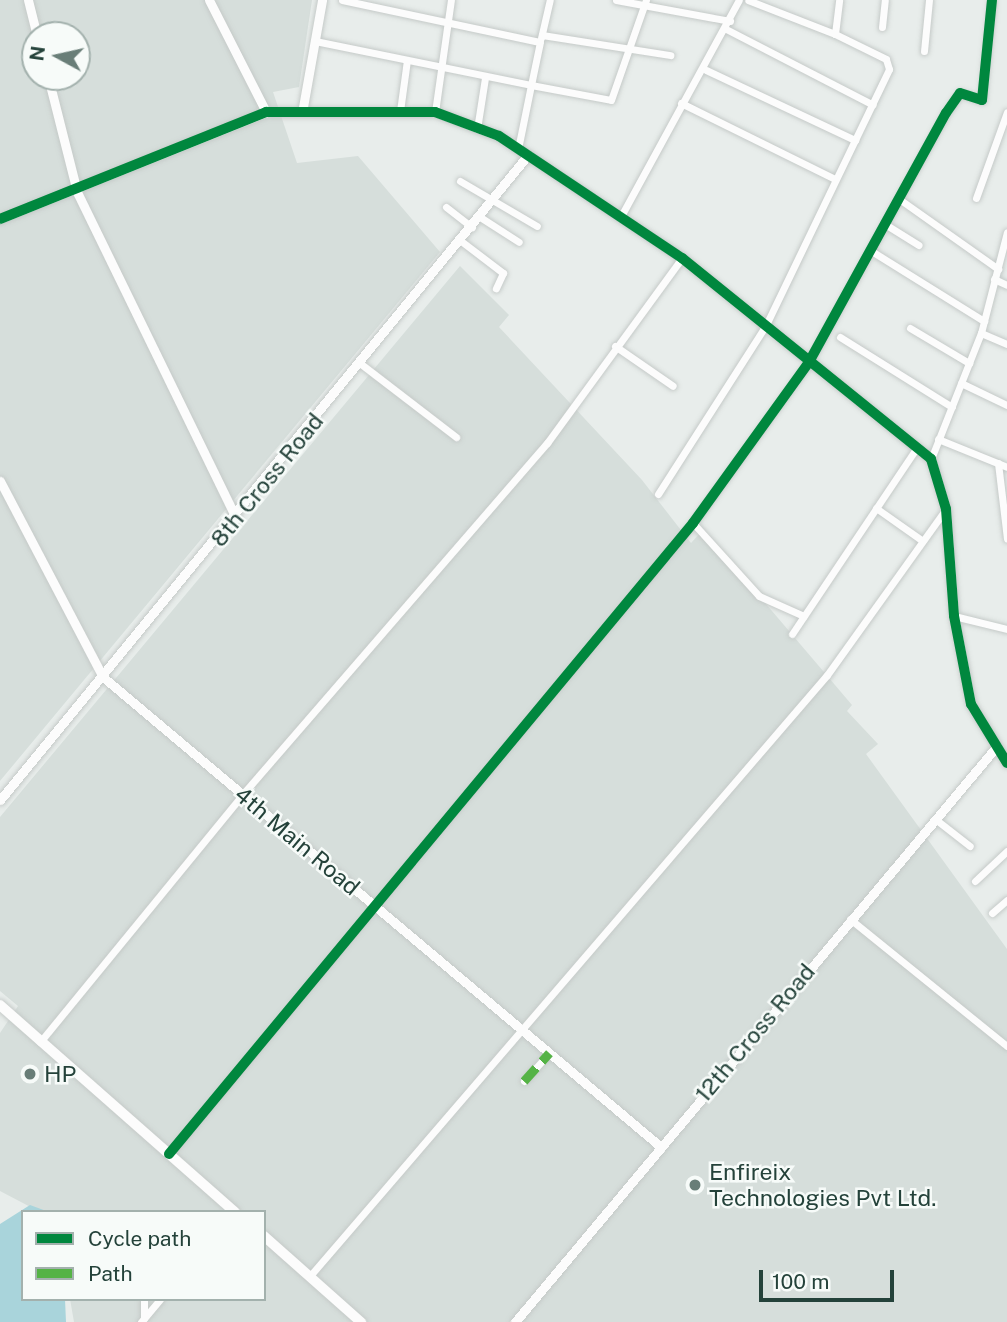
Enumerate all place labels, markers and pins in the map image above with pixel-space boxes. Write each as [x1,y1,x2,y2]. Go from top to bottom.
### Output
place label: HP [44,1060,76,1088]
marker: HP [22,1066,38,1082]
place label: Enfireix Technologies Pvt Ltd. [709,1158,936,1212]
marker: Enfireix Technologies Pvt Ltd. [687,1177,703,1193]

